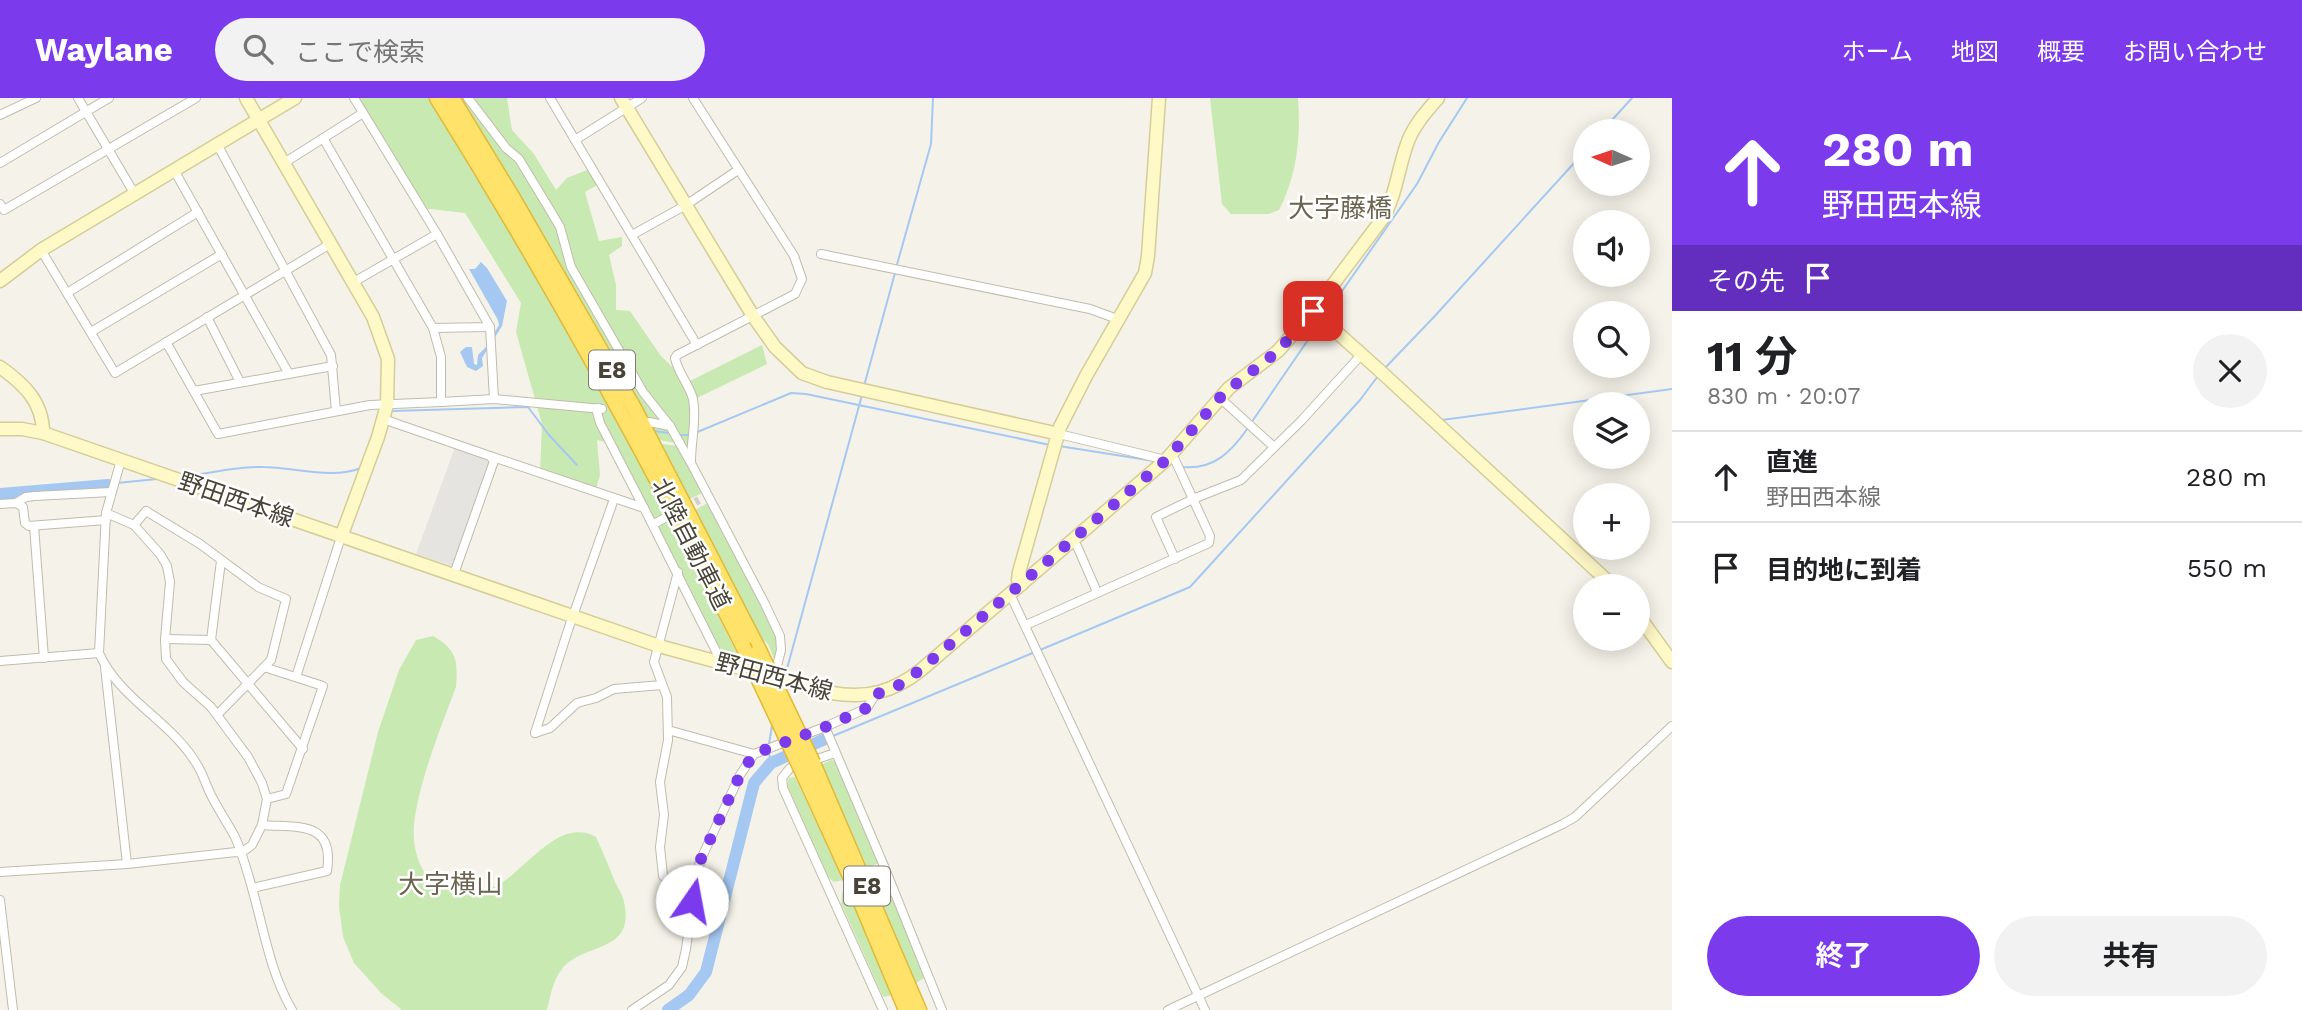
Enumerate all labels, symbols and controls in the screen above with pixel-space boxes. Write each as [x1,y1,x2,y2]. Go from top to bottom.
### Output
search box [215,18,705,81]
text: Waylane [35,30,173,69]
icon: search [239,30,277,68]
text: ここで検索 [295,37,425,67]
text: ホーム [1842,38,1913,66]
text: 地図 [1951,38,1999,66]
text: 概要 [2037,38,2085,66]
text: お問い合わせ [2123,38,2267,66]
north arrow [1573,119,1650,196]
map controls [1573,119,1650,651]
text: 280 m [1822,120,1974,178]
icon: ahead [1707,126,1798,217]
text: 野田西本線 [1822,186,1982,224]
district label: 大字藤橋 [1288,193,1392,223]
button: sound [1573,210,1650,287]
icon: arrive [1799,259,1837,297]
text: その先 [1707,266,1785,296]
pin [1283,281,1343,341]
icon: arrive [1294,292,1332,330]
button: search [1573,301,1650,378]
text: 11 分 [1707,332,1797,381]
button: close [2193,334,2267,408]
road number: E8 [589,350,635,390]
text: 830 m · 20:07 [1707,383,1860,410]
button: layers [1573,392,1650,469]
text: 直進 [1766,447,1818,477]
icon: ahead [1707,458,1745,496]
text: 280 m [2186,462,2267,492]
street label: 野田西本線 [175,467,297,533]
street label: 北陸自動車道 [646,473,736,615]
button: + [1573,483,1650,560]
text: 野田西本線 [1766,484,1881,511]
icon: arrive [1707,549,1745,587]
text: 550 m [2187,553,2267,583]
text: 目的地に到着 [1766,555,1922,585]
button: − [1573,574,1650,651]
street label: 野田西本線 [712,648,836,706]
position arrow [655,864,729,938]
road number: E8 [844,866,890,906]
district label: 大字横山 [398,869,502,899]
button: 終了 [1707,916,1980,996]
button: 共有 [1994,916,2267,996]

